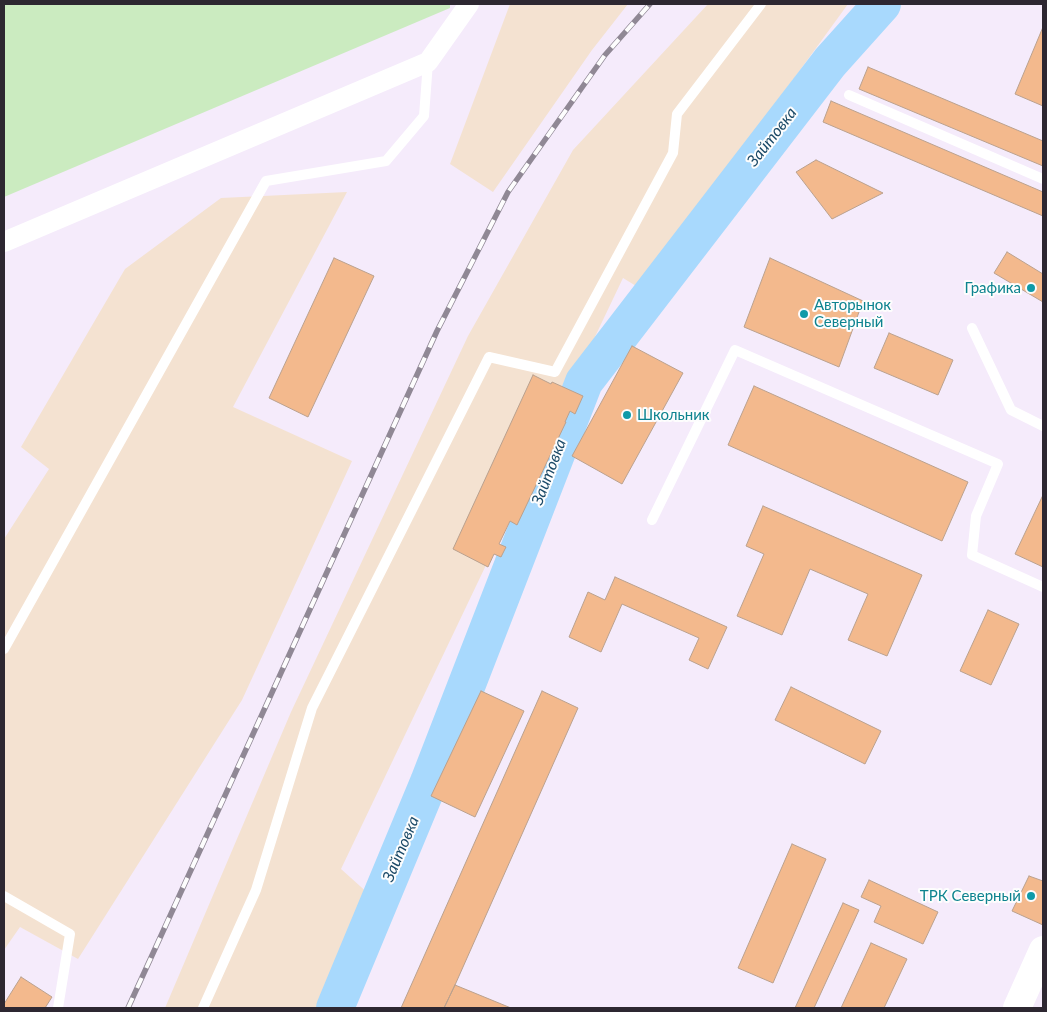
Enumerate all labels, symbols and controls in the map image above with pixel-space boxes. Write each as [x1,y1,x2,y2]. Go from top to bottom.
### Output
water label: Зайтовка [743,104,801,170]
place label: Графика [964,279,1021,297]
marker: Графика [1025,282,1037,294]
place label: Авторынок Северный [814,296,891,331]
marker: Авторынок Северный [798,308,810,320]
place label: Школьник [637,406,710,424]
marker: Школьник [621,409,633,421]
water label: Зайтовка [528,436,570,508]
water label: Зайтовка [379,813,423,885]
place label: ТРК Северный [920,887,1021,905]
marker: ТРК Северный [1025,890,1037,902]

